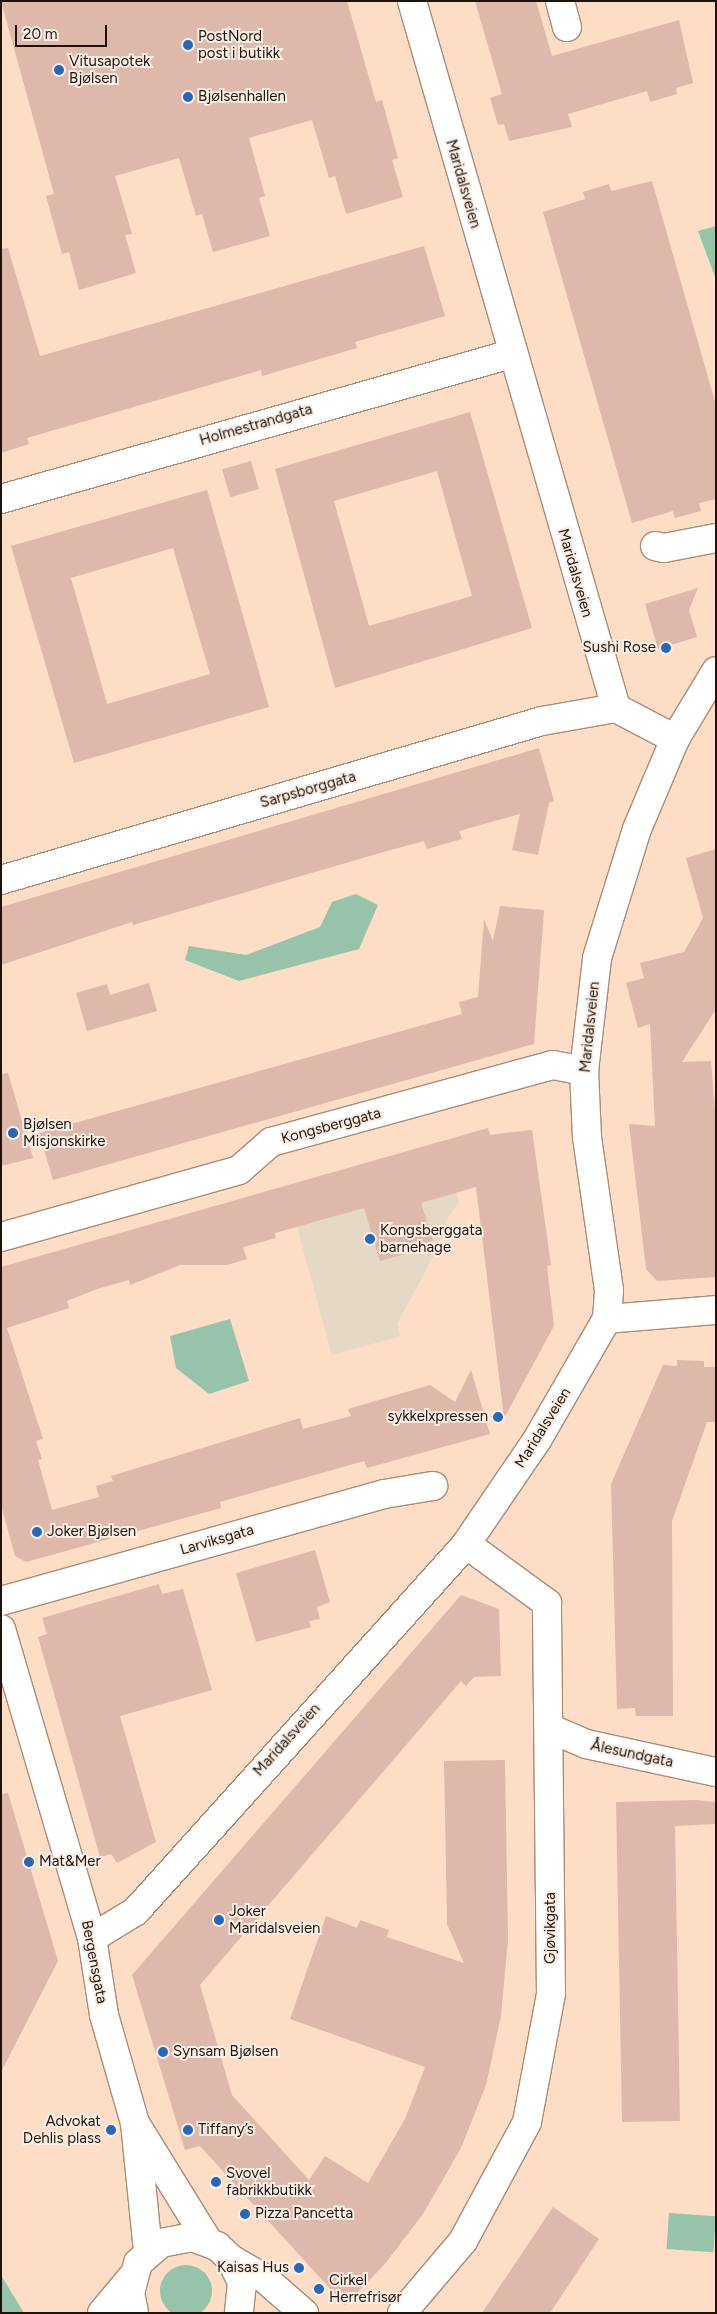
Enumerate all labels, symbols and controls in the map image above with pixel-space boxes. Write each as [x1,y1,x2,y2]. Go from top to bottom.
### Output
scale bar [18,15,110,47]
text: 20 m [23,25,57,43]
place label: PostNord post i butikk [198,27,280,62]
marker: PostNord post i butikk [182,39,194,51]
place label: Vitusapotek Bjølsen [69,52,150,87]
marker: Vitusapotek Bjølsen [53,64,65,76]
place label: Bjølsenhallen [198,88,286,106]
marker: Bjølsenhallen [182,91,194,103]
street label: Maridalsveien [442,138,484,230]
street label: Holmestrandgata [198,400,314,450]
street label: Maridalsveien [554,527,596,619]
place label: Sushi Rose [583,639,656,657]
marker: Sushi Rose [660,642,672,654]
street label: Sarpsborggata [258,768,358,812]
street label: Maridalsveien [576,981,604,1073]
street label: Kongsberggata [279,1104,383,1148]
place label: Bjølsen Misjonskirke [23,1115,105,1150]
marker: Bjølsen Misjonskirke [7,1127,19,1139]
place label: Kongsberggata barnehage [380,1221,482,1256]
marker: Kongsberggata barnehage [364,1233,376,1245]
street label: Maridalsveien [511,1384,575,1472]
place label: sykkelxpressen [387,1408,488,1426]
marker: sykkelxpressen [492,1411,504,1423]
street label: Larviksgata [178,1521,256,1559]
place label: Joker Bjølsen [47,1523,136,1541]
marker: Joker Bjølsen [31,1526,43,1538]
street label: Maridalsveien [250,1700,324,1780]
street label: Ålesundgata [589,1736,675,1772]
place label: Mat&Mer [39,1853,101,1871]
marker: Mat&Mer [23,1856,35,1868]
street label: Gjøvikgata [542,1892,560,1964]
place label: Joker Maridalsveien [229,1902,320,1937]
marker: Joker Maridalsveien [213,1914,225,1926]
street label: Bergensgata [77,1919,111,2005]
place label: Synsam Bjølsen [173,2043,278,2061]
marker: Synsam Bjølsen [157,2046,169,2058]
place label: Advokat Dehlis plass [23,2112,101,2147]
place label: Tiffany’s [198,2121,254,2139]
marker: Advokat Dehlis plass [105,2124,117,2136]
marker: Tiffany’s [182,2124,194,2136]
place label: Svovel fabrikkbutikk [226,2164,312,2199]
marker: Svovel fabrikkbutikk [210,2176,222,2188]
place label: Pizza Pancetta [255,2205,353,2223]
marker: Pizza Pancetta [239,2208,251,2220]
place label: Kaisas Hus [217,2259,289,2277]
marker: Kaisas Hus [293,2262,305,2274]
place label: Cirkel Herrefrisør [329,2271,402,2306]
marker: Cirkel Herrefrisør [313,2283,325,2295]

